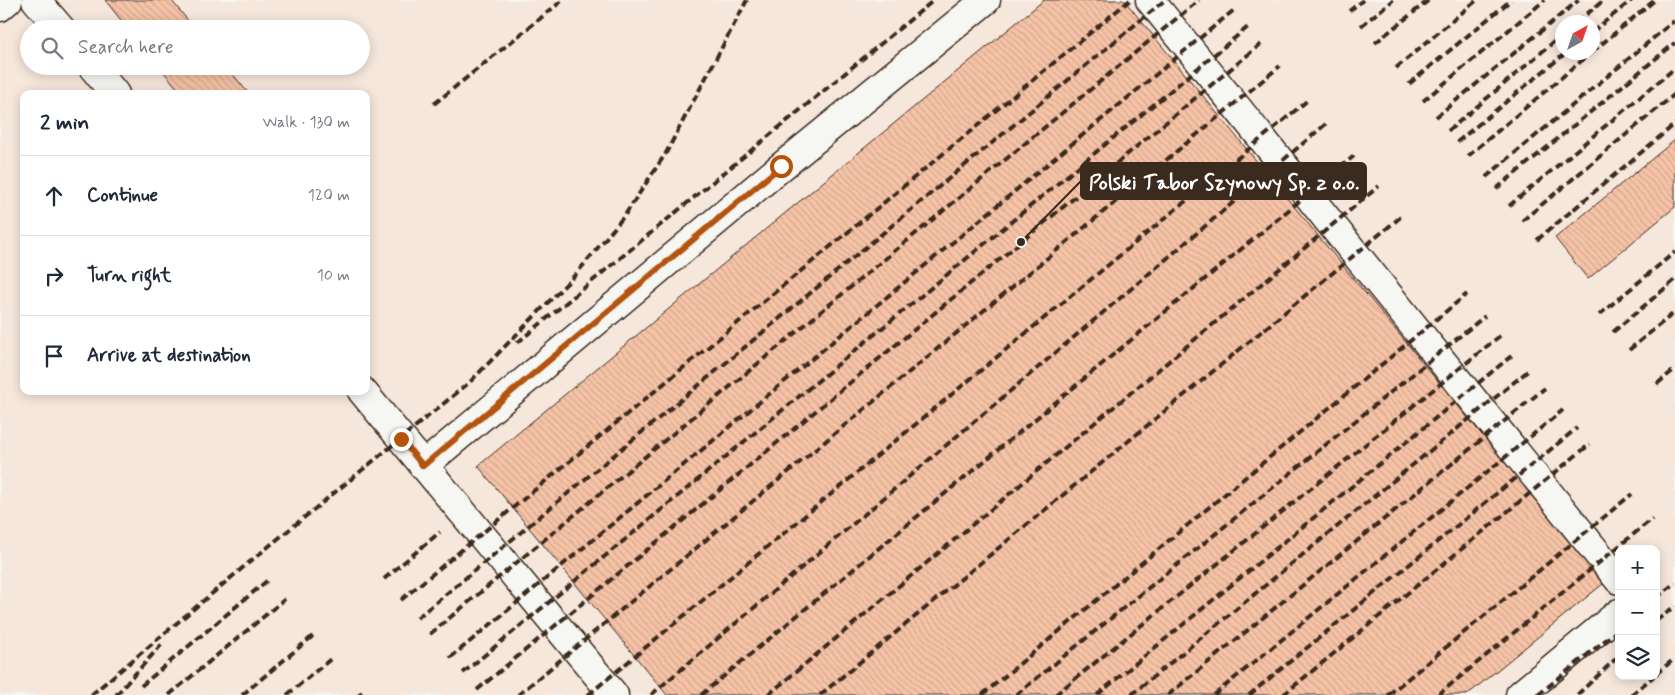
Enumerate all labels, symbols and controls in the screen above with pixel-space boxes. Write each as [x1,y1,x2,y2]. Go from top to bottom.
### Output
north arrow [1555,15,1600,60]
search box [20,20,370,75]
icon: search [38,34,66,62]
text: Search here [78,35,174,60]
text: 2 min [40,109,89,137]
text: Walk · 130 m [263,112,350,133]
route start [770,155,793,178]
callout: Polski Tabor Szynowy Sp. z o.o. [1081,163,1366,199]
text: Polski Tabor Szynowy Sp. z o.o. [1089,169,1359,197]
icon: ahead [40,182,68,210]
text: Continue [87,183,158,208]
text: 120 m [308,185,350,206]
icon: right [40,262,68,290]
text: Turn right [87,263,171,288]
text: 10 m [317,265,350,286]
icon: arrive [40,342,68,370]
text: Arrive at destination [87,343,251,368]
route end [390,428,413,451]
map controls [1615,545,1660,680]
button: + [1615,545,1660,590]
button: − [1615,590,1660,635]
button: layers [1615,635,1660,680]

